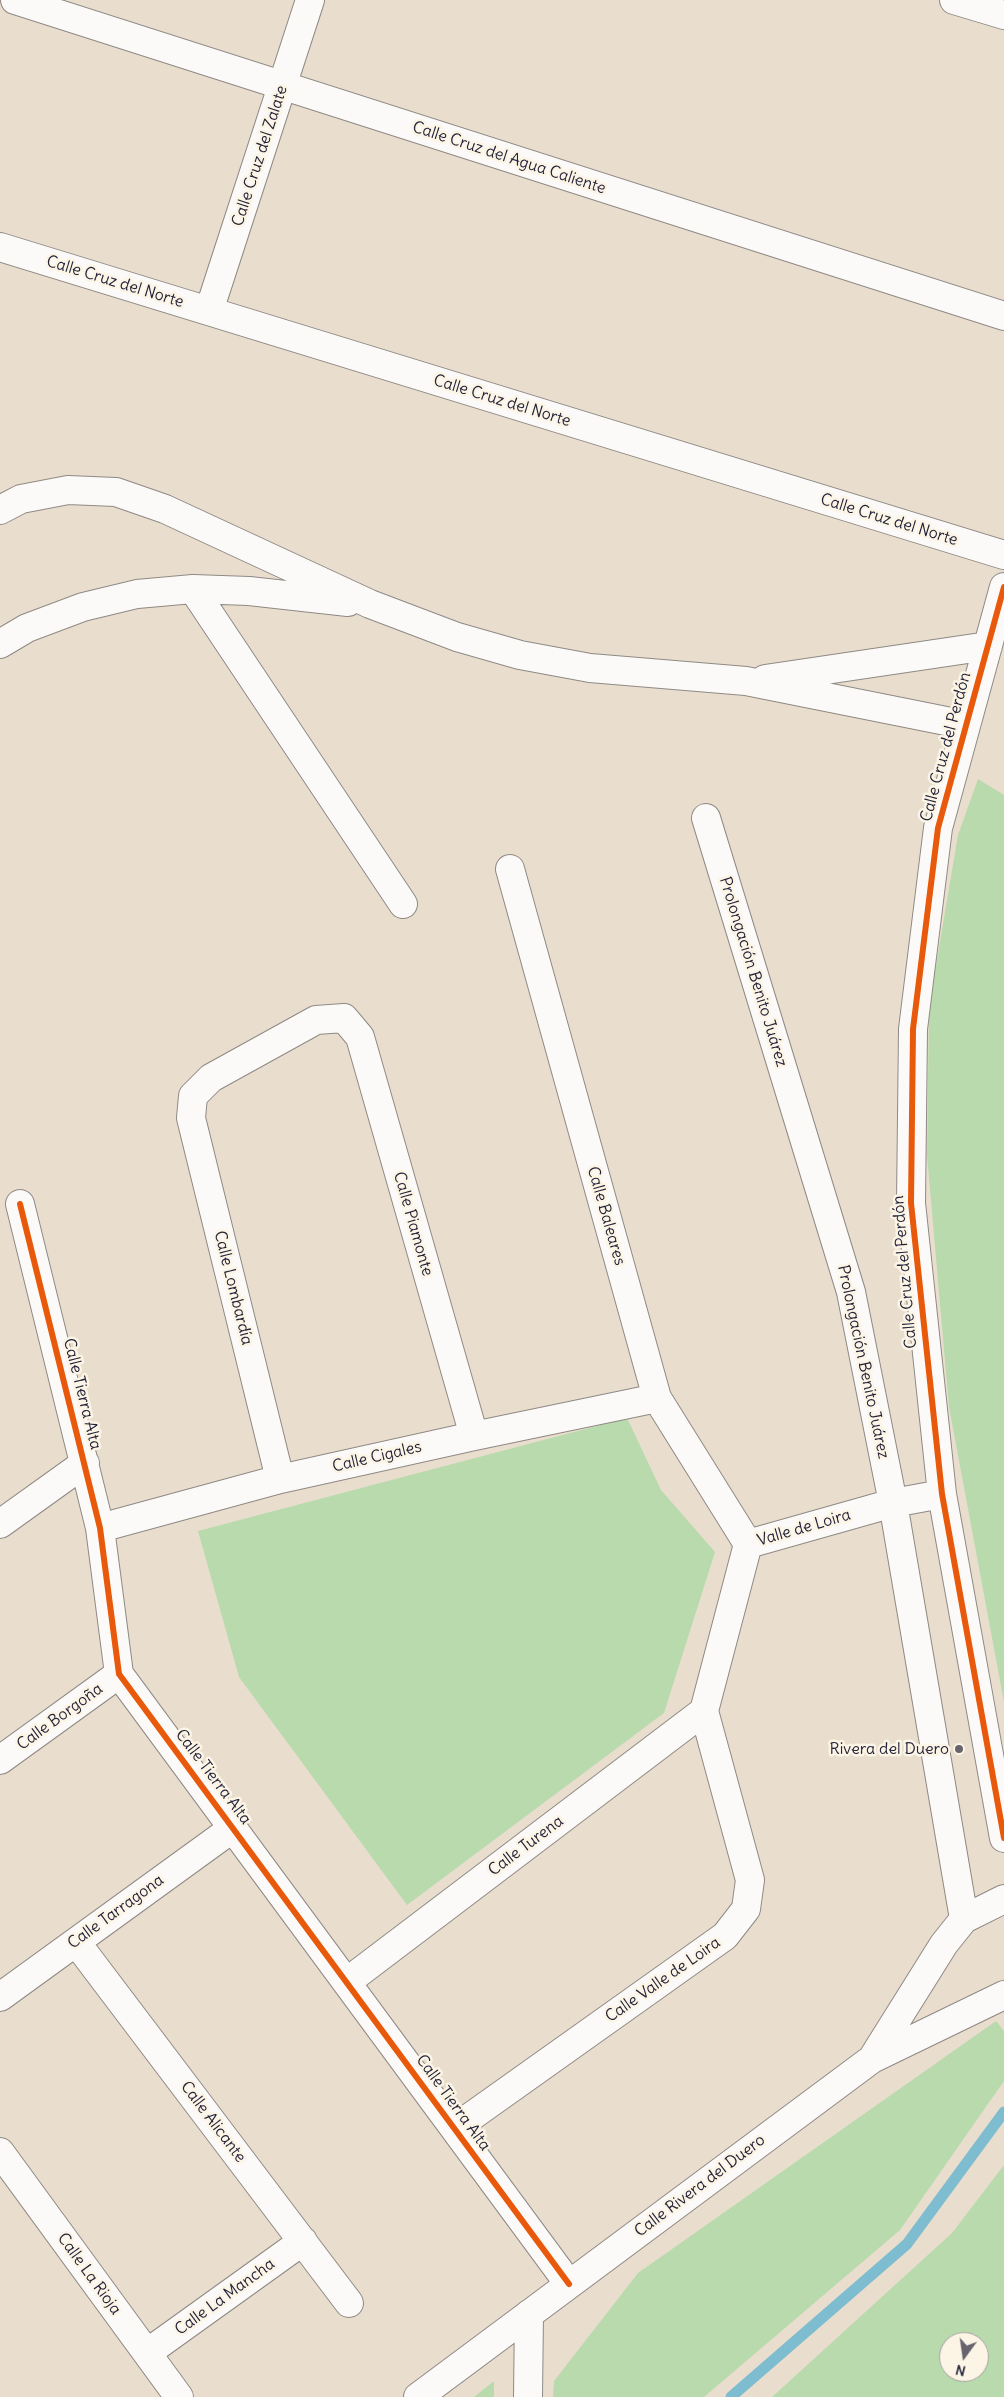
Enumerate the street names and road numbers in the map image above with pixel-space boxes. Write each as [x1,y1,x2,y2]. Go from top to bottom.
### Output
street label: Calle Cruz del Zalate [228,83,292,229]
street label: Calle Cruz del Agua Caliente [410,118,608,198]
street label: Calle Cruz del Norte [44,252,186,312]
street label: Calle Cruz del Norte [431,371,573,431]
street label: Calle Cruz del Norte [818,490,960,550]
street label: Calle Cruz del Perdón [917,670,975,824]
street label: Prolongación Benito Juárez [715,875,791,1069]
street label: Calle Baleares [583,1164,629,1268]
street label: Calle Piamonte [389,1170,437,1278]
street label: Calle Cruz del Perdón [889,1195,921,1349]
street label: Calle Lombardía [210,1229,256,1347]
street label: Prolongación Benito Juárez [833,1263,893,1461]
street label: Calle Tierra Alta [59,1336,105,1452]
street label: Calle Cigales [331,1437,423,1477]
street label: Valle de Loira [755,1505,853,1551]
street label: Calle Borgoña [13,1679,107,1755]
street label: Calle Tierra Alta [171,1726,255,1828]
street label: Calle Turena [485,1812,567,1880]
street label: Calle Tarragona [64,1871,168,1953]
street label: Calle Valle de Loira [602,1933,724,2027]
street label: Calle Tierra Alta [412,2051,494,2155]
street label: Calle Alicante [176,2078,250,2166]
street label: Calle Rivera del Duero [631,2131,769,2241]
street label: Calle La Rioja [53,2229,125,2319]
street label: Calle La Mancha [171,2254,279,2340]

